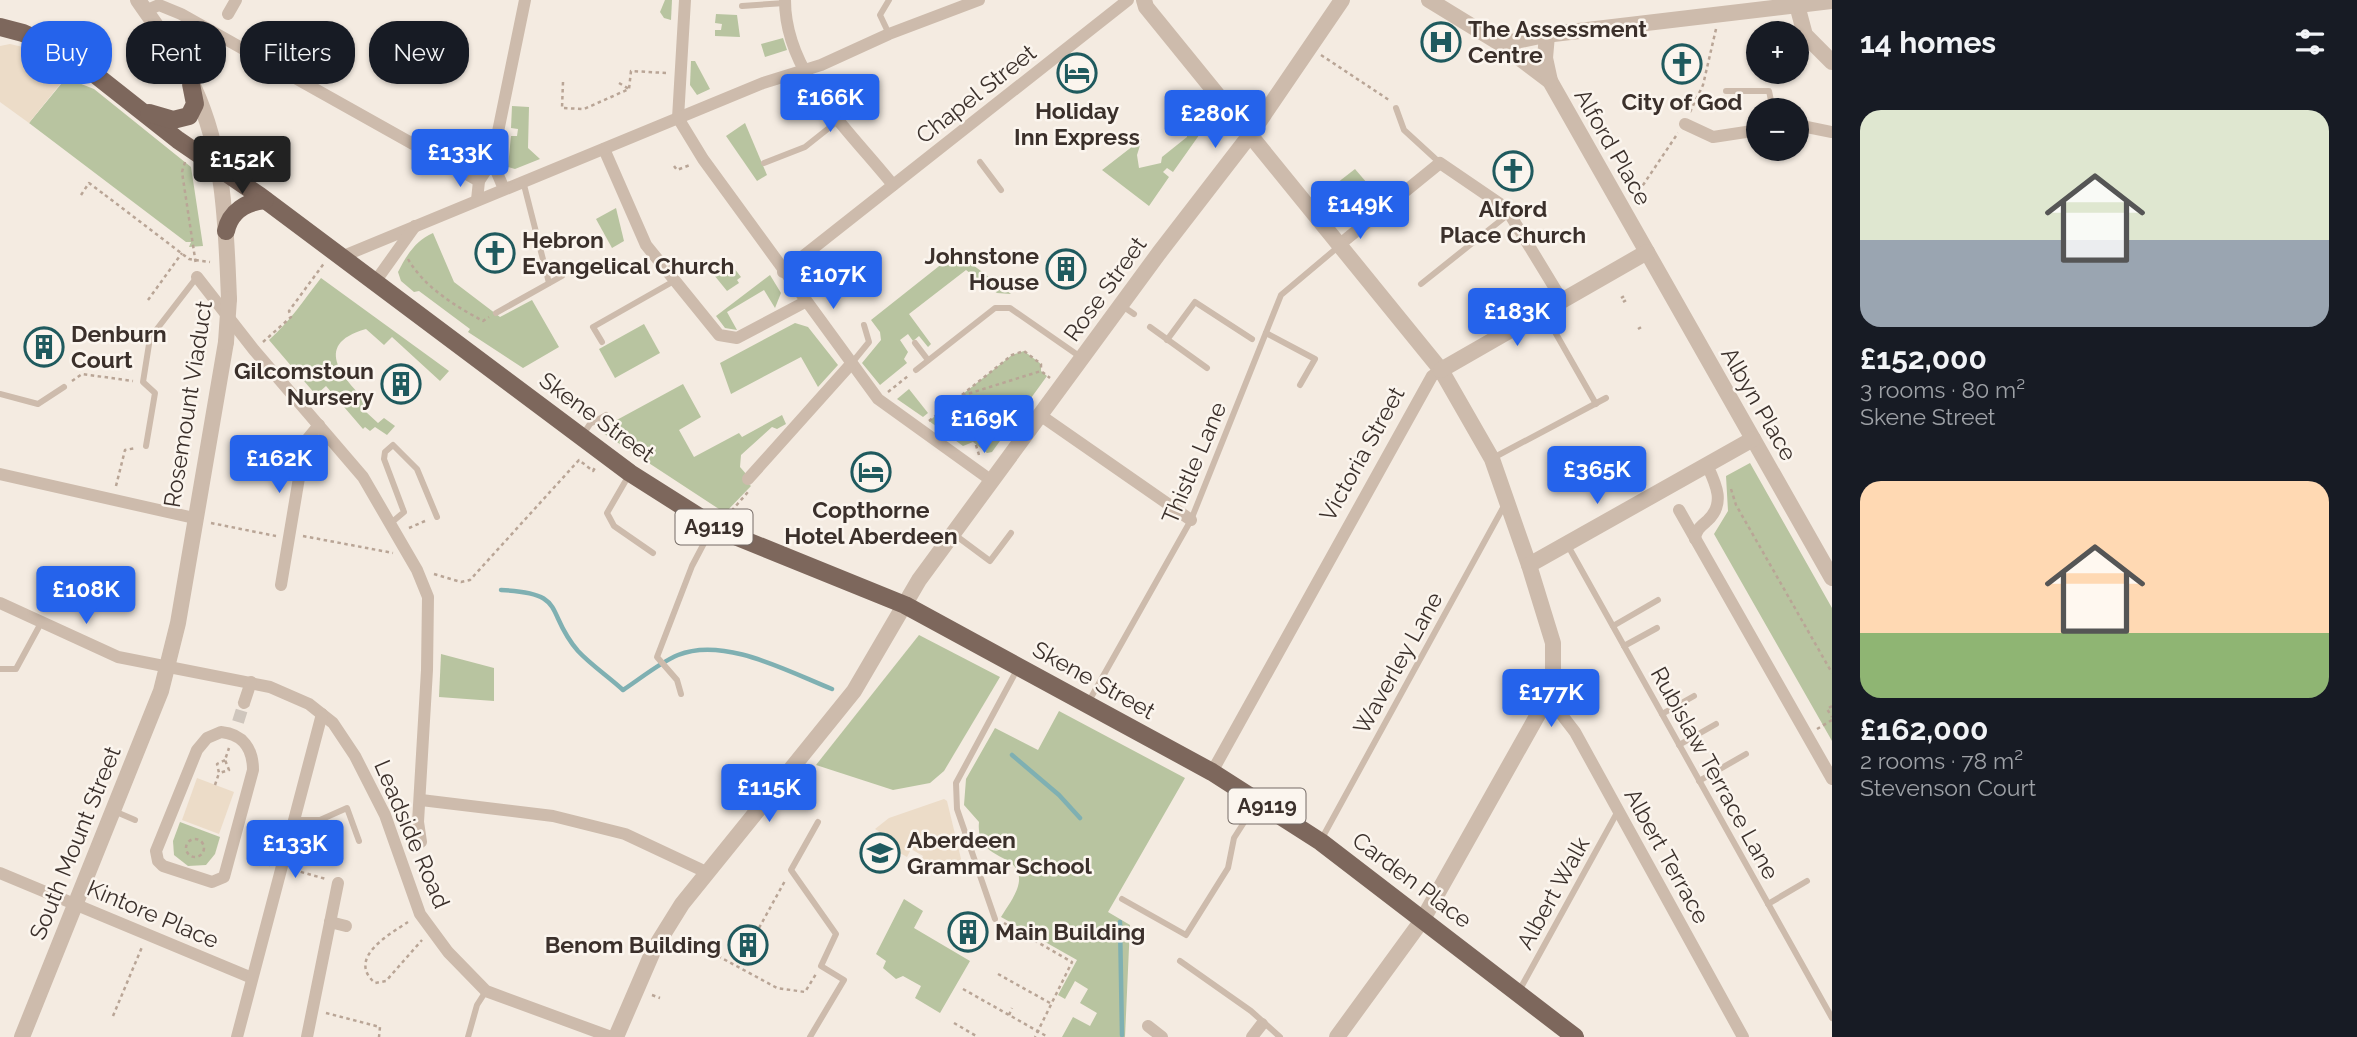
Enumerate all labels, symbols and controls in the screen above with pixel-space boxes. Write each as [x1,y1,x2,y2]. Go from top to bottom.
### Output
place label: The Assessment Centre [1468,15,1647,68]
chip: Buy [21,21,112,84]
chip: Rent [126,21,226,84]
chip: Filters [240,21,355,84]
chip: New [369,21,469,84]
hospital icon: The Assessment Centre [1420,21,1462,63]
map controls [1746,21,1809,161]
button: + [1746,21,1809,84]
icon: filters [2291,23,2329,61]
text: 14 homes [1860,25,1996,60]
street label: Chapel Street [910,38,1041,149]
church icon: City of God [1661,43,1703,85]
hotel icon: Holiday Inn Express [1056,52,1098,94]
pin: £166K [781,74,879,134]
text: £166K [796,83,864,110]
street label: Alford Place [1569,84,1658,210]
place label: City of God [1622,88,1742,115]
pin: £280K [1166,90,1264,150]
place label: Holiday Inn Express [1014,97,1140,150]
button: − [1746,98,1809,161]
text: £280K [1181,99,1249,126]
pin: £133K [411,130,509,189]
pin: £152K [193,136,291,196]
text: £133K [428,138,492,165]
text: £152K [210,145,275,172]
church icon: Alford Place Church [1492,150,1534,192]
icon: home [2032,155,2158,281]
pin: £149K [1311,182,1409,241]
text: £149K [1327,190,1393,217]
place label: Alford Place Church [1440,195,1586,248]
place label: Hebron Evangelical Church [522,226,734,279]
street label: Rose Street [1058,231,1152,346]
church icon: Hebron Evangelical Church [474,232,516,274]
place label: Johnstone House [925,242,1039,295]
building icon: Johnstone House [1045,248,1087,290]
pin: £107K [784,252,882,311]
text: £107K [800,260,866,287]
pin: £183K [1468,288,1566,348]
text: £183K [1484,297,1550,324]
street label: Rosemount Viaduct [158,298,217,509]
place label: Denburn Court [71,320,167,373]
building icon: Denburn Court [23,326,65,368]
text: £152,000 [1860,341,1987,376]
street label: Albyn Place [1716,342,1803,465]
place label: Gilcomstoun Nursery [234,357,374,410]
building icon: Gilcomstoun Nursery [380,363,422,405]
street label: Skene Street [535,366,660,468]
text: 3 rooms · 80 m² [1860,376,2025,403]
street label: Victoria Street [1313,381,1410,526]
pin: £169K [935,396,1033,455]
street label: Thistle Lane [1156,398,1231,528]
text: Skene Street [1860,403,1996,430]
text: £169K [951,404,1017,431]
pin: £162K [230,435,328,495]
text: £162K [246,444,312,471]
pin: £365K [1548,447,1646,506]
hotel icon: Copthorne Hotel Aberdeen [850,451,892,493]
text: £365K [1563,455,1631,482]
place label: Copthorne Hotel Aberdeen [784,496,958,549]
road number: A9119 [676,510,752,544]
icon: home [2032,526,2158,652]
pin: £108K [37,566,135,626]
text: £108K [52,575,120,602]
street label: Waverley Lane [1347,587,1448,739]
street label: Skene Street [1028,635,1160,724]
street label: Rubislaw Terrace Lane [1646,662,1785,884]
pin: £177K [1502,670,1600,729]
text: £177K [1518,678,1584,705]
text: £162,000 [1860,712,1989,747]
street label: South Mount Street [23,742,126,943]
text: 2 rooms · 78 m² [1860,747,2023,774]
street label: Leadside Road [369,756,456,912]
pin: £115K [720,764,818,824]
text: £115K [737,773,801,800]
text: Stevenson Court [1860,774,2036,801]
street label: Albert Terrace [1619,784,1716,928]
road number: A9119 [1228,788,1306,824]
pin: £133K [246,820,344,880]
place label: Aberdeen Grammar School [907,826,1093,879]
street label: Carden Place [1347,826,1477,933]
text: £133K [263,829,327,856]
school or university icon: Aberdeen Grammar School [859,832,901,874]
street label: Albert Walk [1511,832,1594,954]
street label: Kintore Place [83,874,223,953]
building icon: Main Building [947,911,989,953]
place label: Main Building [995,918,1145,945]
building icon: Benom Building [727,924,769,966]
place label: Benom Building [545,931,721,958]

